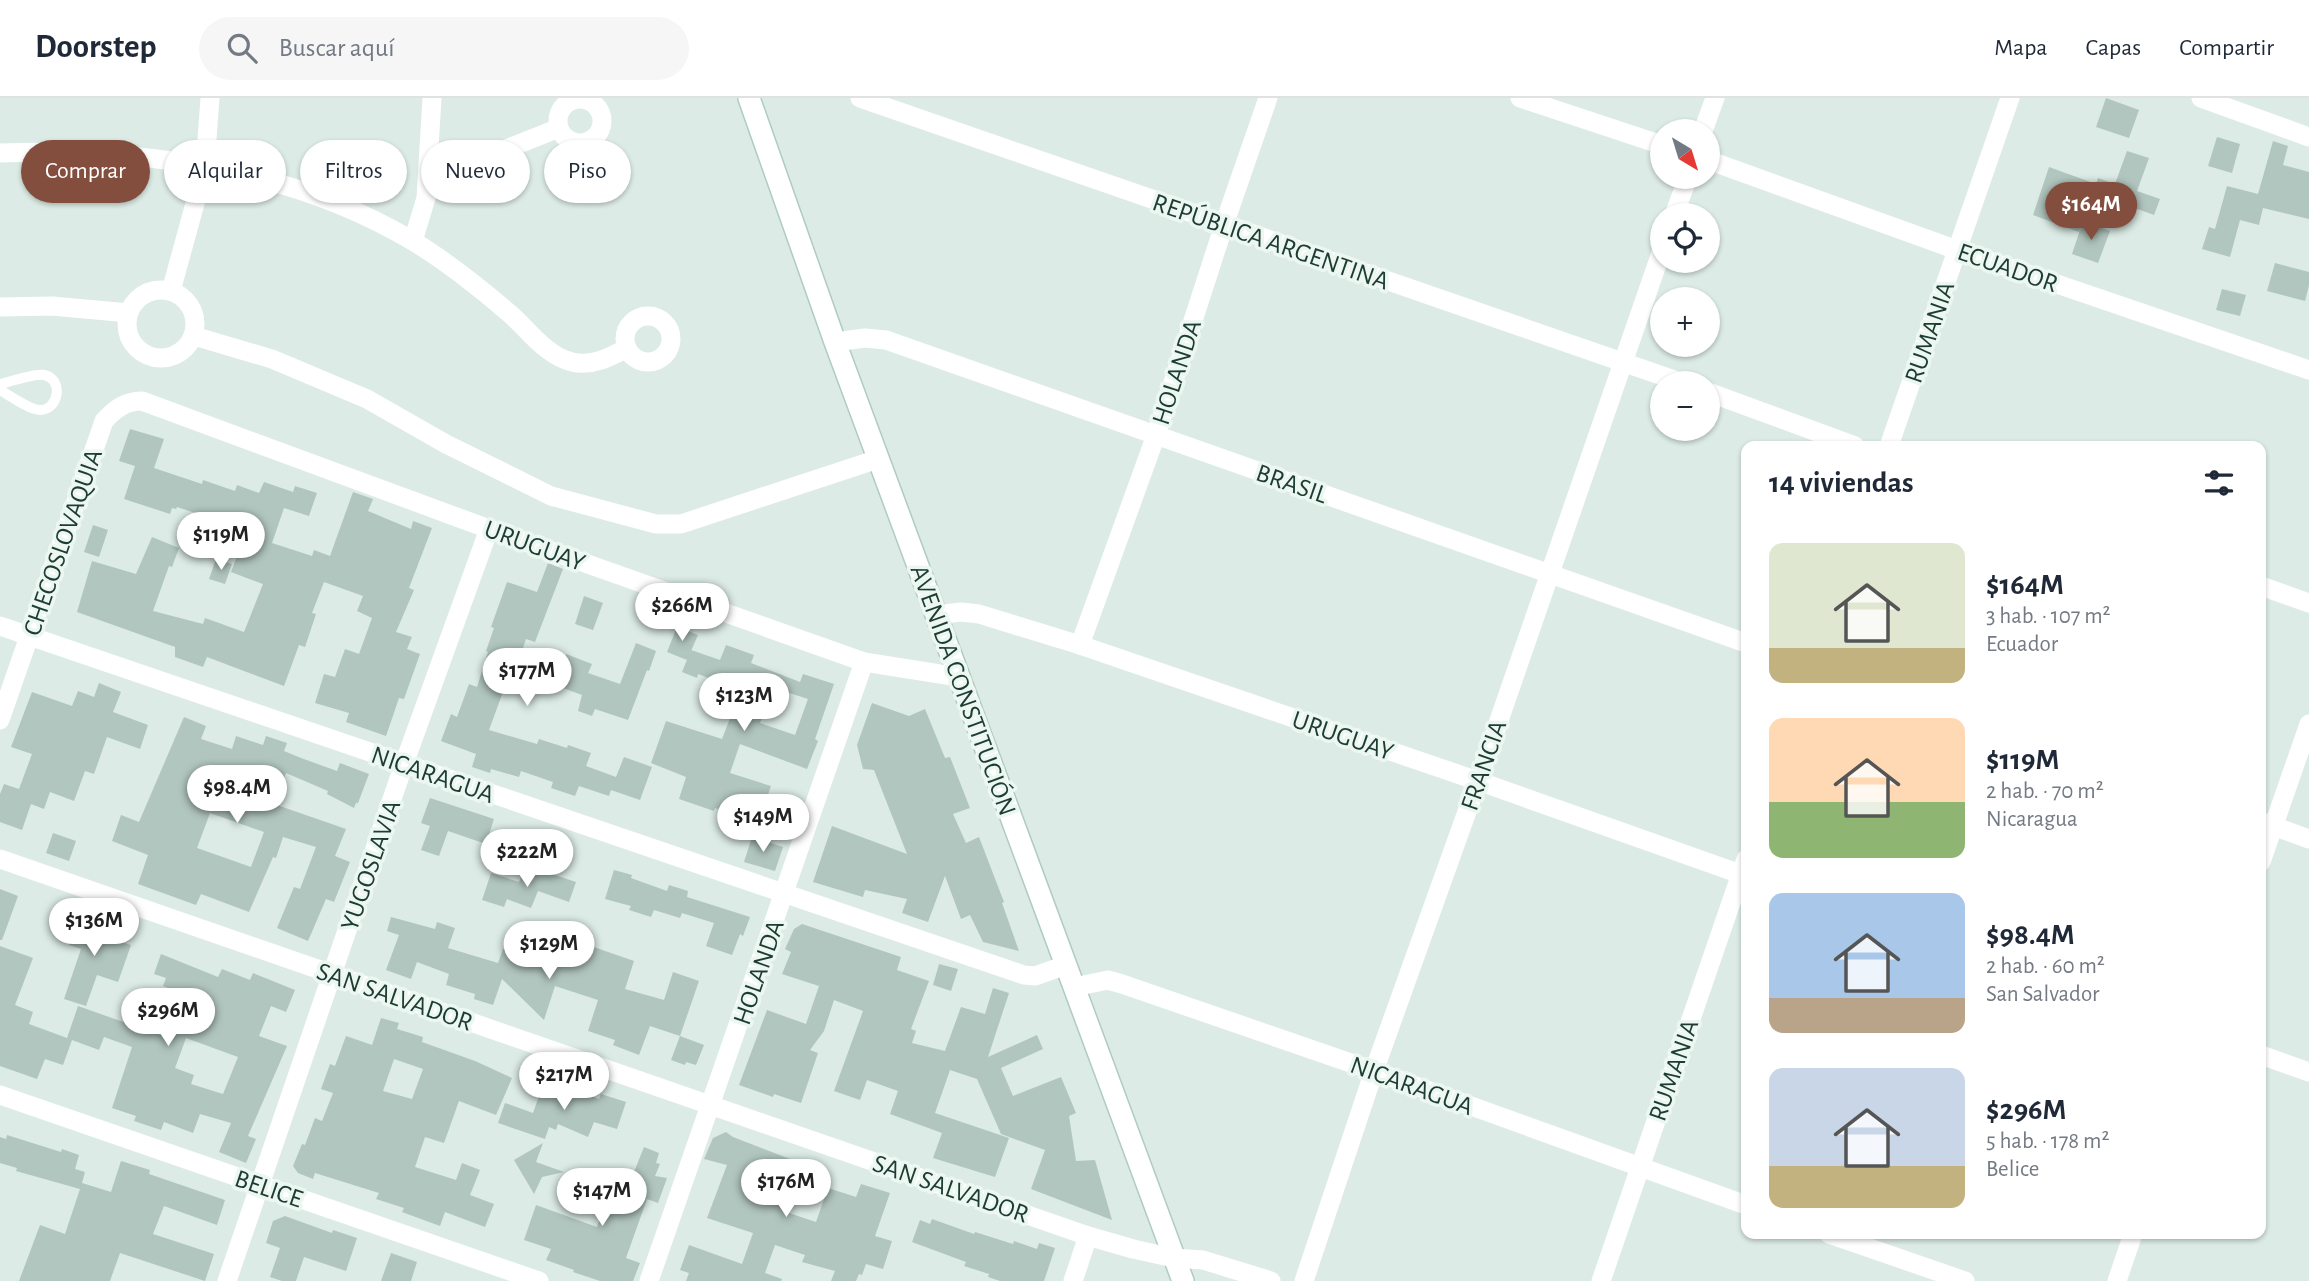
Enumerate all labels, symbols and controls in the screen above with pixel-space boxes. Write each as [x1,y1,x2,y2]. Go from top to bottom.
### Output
search box [199,17,689,80]
icon: search [223,29,261,67]
text: Doorstep [35,31,157,64]
text: Buscar aquí [279,35,394,61]
text: Mapa [1994,36,2047,60]
text: Capas [2085,36,2141,60]
text: Compartir [2179,36,2274,60]
north arrow [1650,119,1720,189]
map controls [1650,119,1720,441]
chip: Comprar [21,140,150,203]
chip: Alquilar [164,140,286,203]
chip: Filtros [300,140,407,203]
chip: Nuevo [421,140,530,203]
chip: Piso [544,140,631,203]
pin: $164M [2042,183,2140,242]
street label: REPÚBLICA ARGENTINA [1149,187,1393,295]
text: $164M [2061,193,2121,216]
button: locate [1650,203,1720,273]
street label: ECUADOR [1954,239,2061,297]
street label: RUMANIA [1900,278,1959,386]
button: + [1650,287,1720,357]
street label: HOLANDA [1148,316,1206,428]
button: − [1650,371,1720,441]
street label: CHECOSLOVAQUIA [19,446,107,639]
street label: BRASIL [1253,460,1331,508]
icon: filters [2200,464,2238,502]
text: 14 viviendas [1769,468,1914,498]
pin: $119M [172,512,270,572]
street label: URUGUAY [481,516,589,576]
text: $119M [193,523,249,546]
street label: AVENIDA CONSTITUCIÓN [906,561,1022,819]
text: $164M [1986,570,2064,600]
icon: home [1825,571,1909,655]
pin: $266M [633,584,731,643]
text: $266M [651,594,713,617]
text: 3 hab. · 107 m² [1986,605,2111,628]
text: Ecuador [1986,633,2058,656]
pin: $177M [478,648,576,708]
text: $177M [499,659,555,682]
pin: $123M [695,674,793,733]
text: $123M [715,684,773,707]
street label: URUGUAY [1289,706,1397,765]
street label: FRANCIA [1456,717,1511,814]
street label: NICARAGUA [368,742,498,808]
text: $119M [1986,745,2060,775]
icon: home [1825,746,1909,830]
pin: $98.4M [180,766,294,825]
text: $98.4M [203,776,271,799]
text: 2 hab. · 70 m² [1986,780,2104,803]
pin: $149M [714,794,812,854]
street label: YUGOSLAVIA [336,797,405,934]
text: $149M [733,805,793,828]
text: Nicaragua [1986,808,2078,831]
pin: $222M [478,830,576,889]
text: $222M [496,840,558,863]
pin: $136M [45,898,143,958]
text: $136M [65,909,123,932]
street label: HOLANDA [729,917,789,1028]
text: $98.4M [1986,920,2075,950]
icon: home [1825,921,1909,1005]
pin: $129M [500,922,598,981]
text: $129M [520,932,578,955]
text: 2 hab. · 60 m² [1986,955,2105,978]
street label: SAN SALVADOR [313,958,476,1036]
text: San Salvador [1986,983,2100,1006]
pin: $296M [119,988,217,1048]
text: $296M [137,999,199,1022]
street label: RUMANIA [1644,1016,1703,1124]
pin: $217M [515,1052,613,1112]
street label: NICARAGUA [1347,1052,1476,1120]
text: $217M [535,1063,593,1086]
text: $296M [1986,1095,2067,1125]
icon: home [1825,1096,1909,1180]
text: 5 hab. · 178 m² [1986,1130,2110,1153]
street label: SAN SALVADOR [869,1150,1032,1228]
text: Belice [1986,1158,2039,1181]
pin: $176M [737,1160,835,1219]
street label: BELICE [231,1165,306,1213]
pin: $147M [553,1168,651,1228]
text: $176M [757,1170,815,1193]
text: $147M [573,1179,631,1202]

